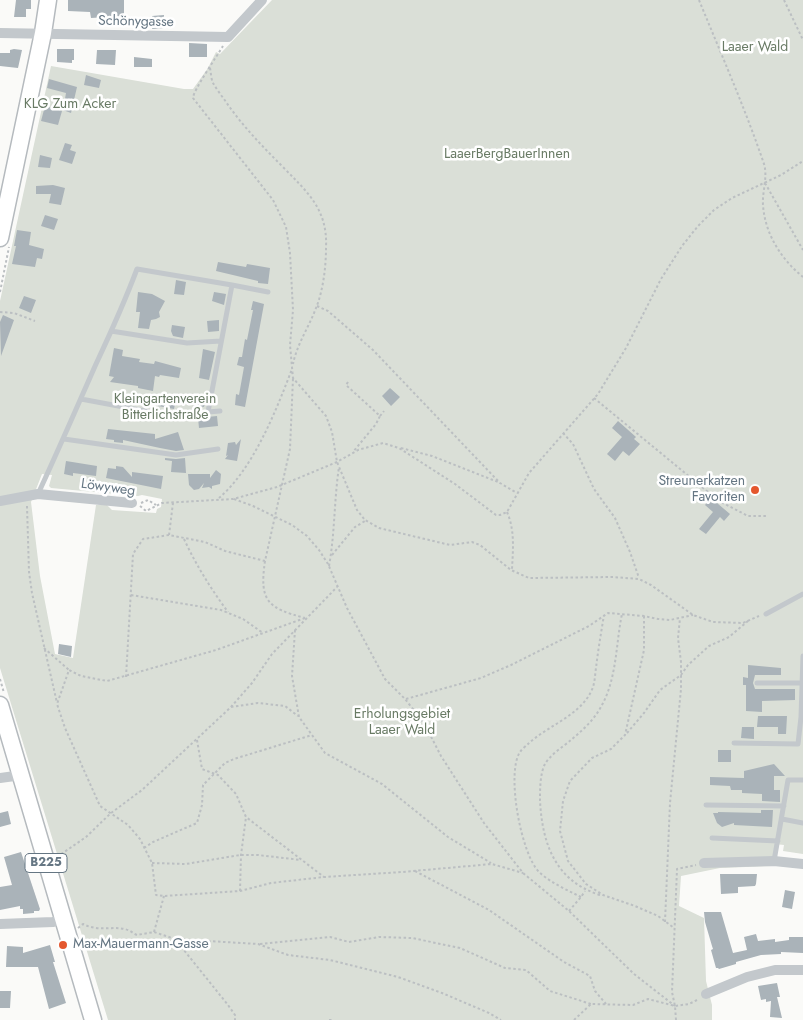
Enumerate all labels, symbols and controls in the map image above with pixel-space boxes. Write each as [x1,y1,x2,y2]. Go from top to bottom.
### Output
street label: Schönygasse [98,13,174,31]
park label: Laaer Wald [722,40,788,56]
park label: KLG Zum Acker [24,97,116,113]
park label: LaaerBergBauerInnen [444,147,570,163]
park label: Kleingartenverein Bitterlichstraße [114,392,216,424]
place label: Streunerkatzen Favoriten [658,474,745,507]
street label: Löwyweg [80,476,136,500]
marker: Streunerkatzen Favoriten [749,484,761,496]
park label: Erholungsgebiet Laaer Wald [354,707,450,740]
road number: B225 [25,854,67,872]
place label: Max-Mauermann-Gasse [73,937,209,953]
marker: Max-Mauermann-Gasse [57,939,69,951]

